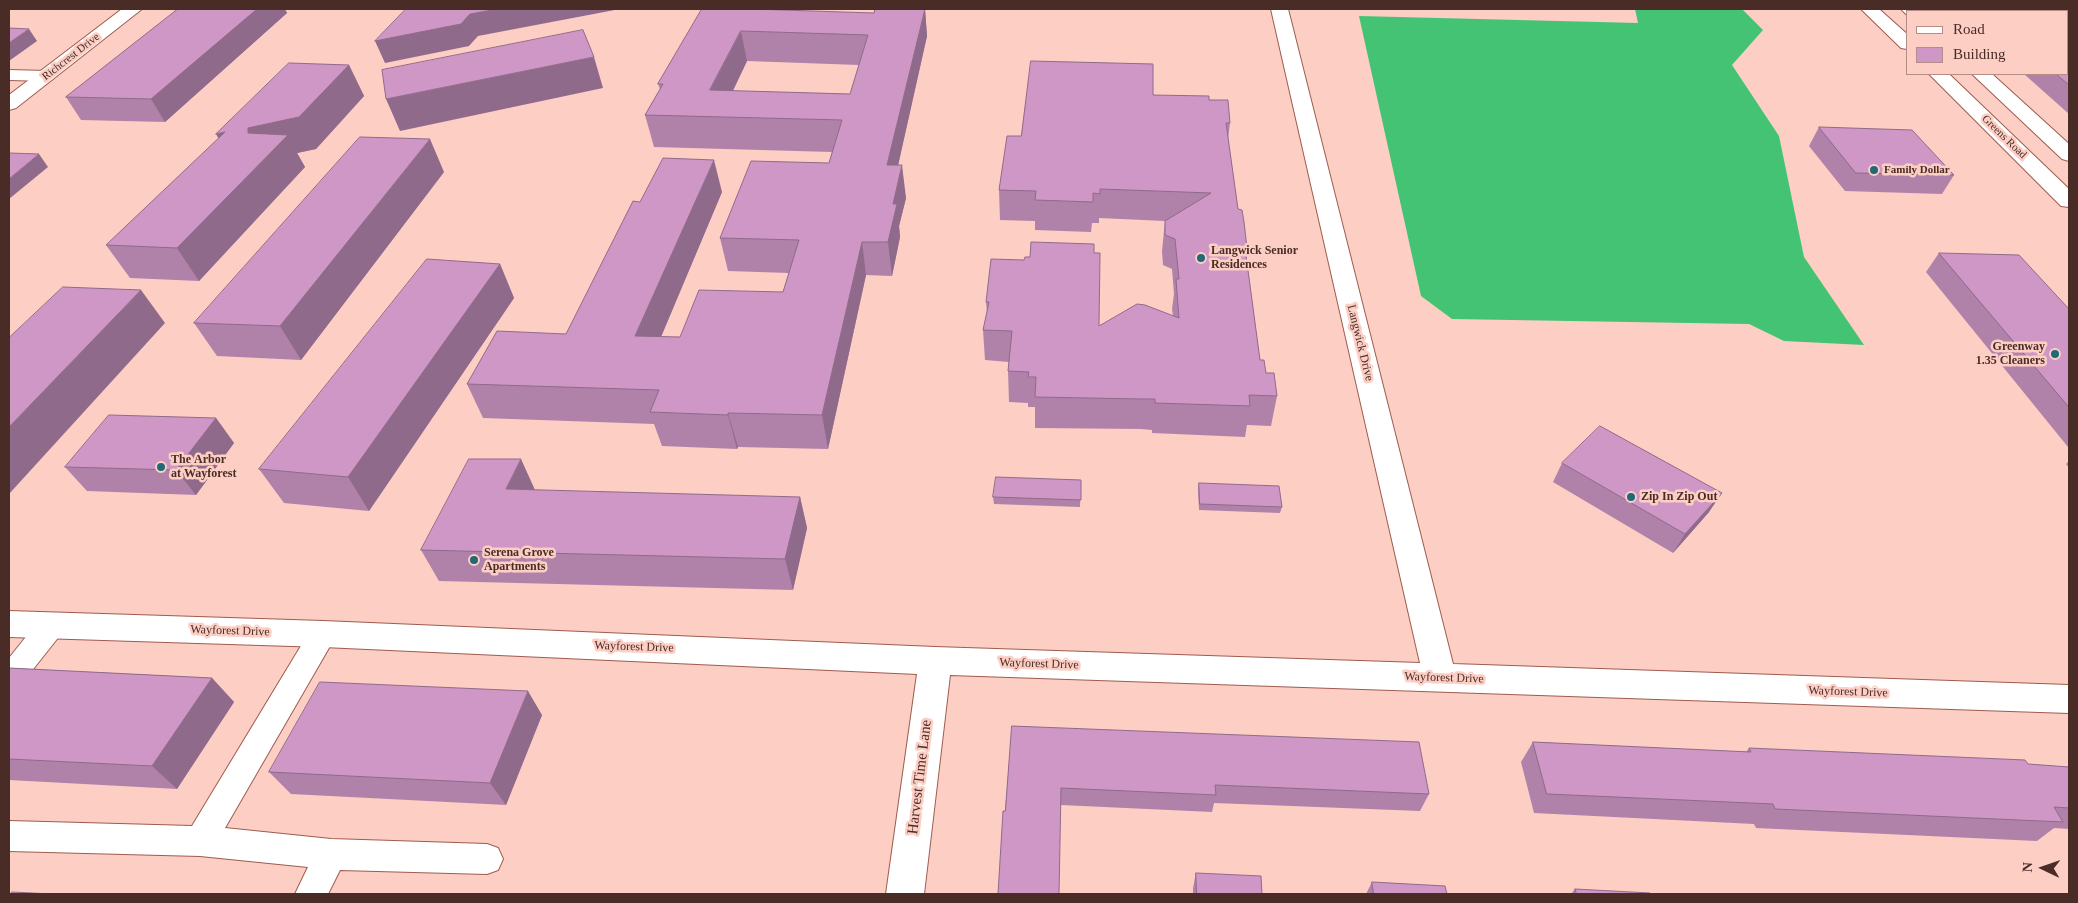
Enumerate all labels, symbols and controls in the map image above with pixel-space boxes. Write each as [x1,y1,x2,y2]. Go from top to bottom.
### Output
legend [1906,10,2068,75]
text: Road [1953,21,1985,37]
street label: Richcrest Drive [40,30,102,84]
text: Building [1953,46,2006,62]
street label: Greens Road [1979,112,2029,162]
place label: Family Dollar [1884,163,1950,177]
marker: Family Dollar [1868,164,1880,176]
place label: Langwick Senior Residences [1211,244,1298,272]
marker: Langwick Senior Residences [1195,252,1207,264]
street label: Langwick Drive [1344,303,1376,383]
place label: Greenway 1.35 Cleaners [1976,340,2045,368]
marker: Greenway 1.35 Cleaners [2049,348,2061,360]
place label: The Arbor at Wayforest [171,453,236,481]
marker: The Arbor at Wayforest [155,461,167,473]
place label: Zip In Zip Out [1641,490,1717,504]
marker: Zip In Zip Out [1625,491,1637,503]
place label: Serena Grove Apartments [484,546,554,574]
marker: Serena Grove Apartments [468,554,480,566]
street label: Wayforest Drive [190,622,270,640]
street label: Wayforest Drive [594,638,674,656]
street label: Wayforest Drive [999,655,1079,673]
street label: Wayforest Drive [1404,669,1484,687]
street label: Wayforest Drive [1808,683,1888,701]
street label: Harvest Time Lane [904,719,936,835]
north arrow [2018,843,2068,893]
text: N [2020,862,2035,873]

